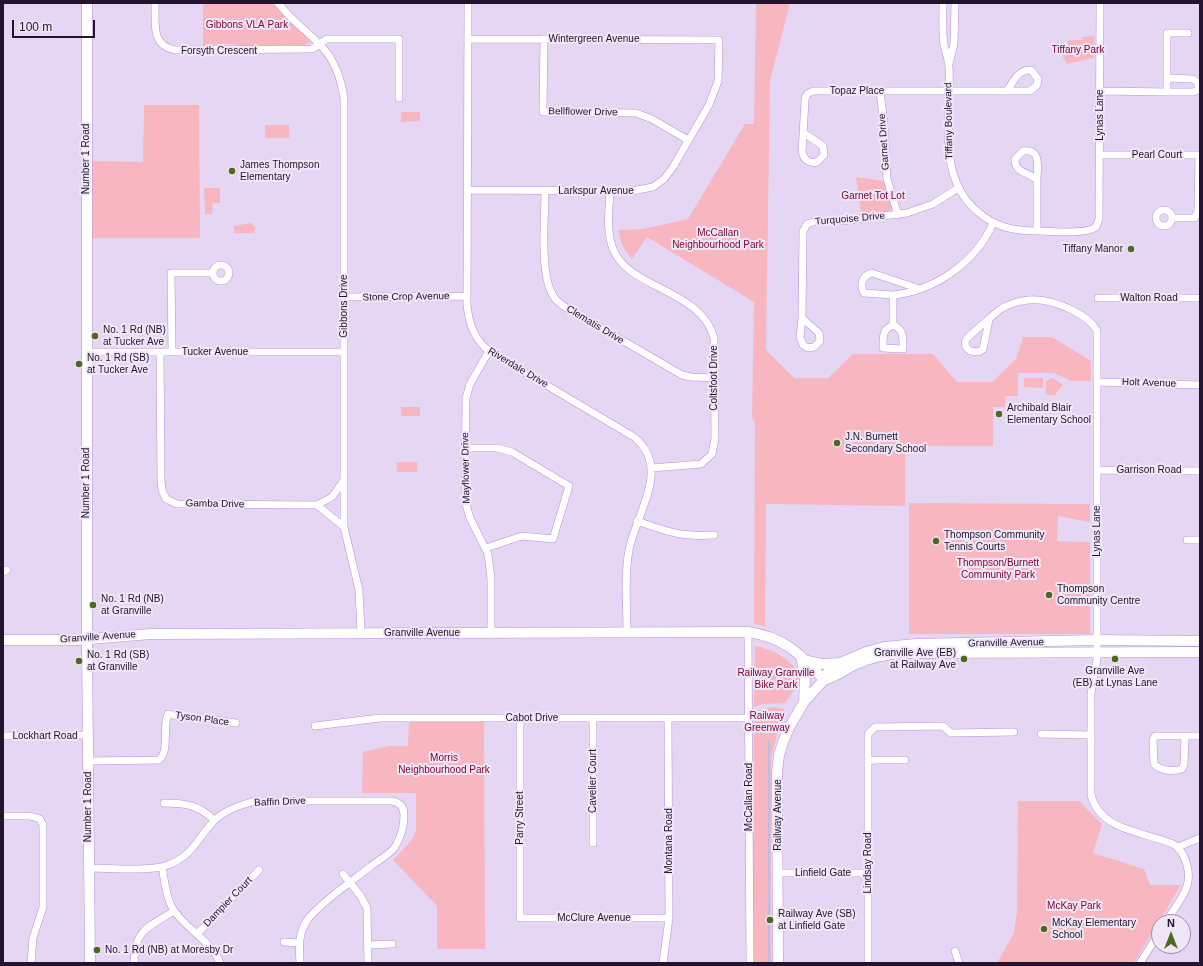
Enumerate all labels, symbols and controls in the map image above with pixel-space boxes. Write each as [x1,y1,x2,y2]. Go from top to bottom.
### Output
scale bar [14,12,97,38]
park label: Gibbons VLA Park [206,19,288,31]
text: 100 m [19,20,52,34]
street label: Wintergreen Avenue [549,33,639,45]
park label: Tiffany Park [1052,44,1104,56]
street label: Forsyth Crescent [181,45,257,57]
street label: Tiffany Boulevard [942,82,956,160]
street label: Topaz Place [830,85,884,97]
street label: Lynas Lane [1094,89,1106,141]
street label: Bellflower Drive [548,105,618,119]
street label: Garnet Drive [876,113,892,171]
street label: Number 1 Road [80,124,92,194]
street label: Pearl Court [1132,149,1182,161]
place label: James Thompson Elementary [240,159,319,182]
marker: James Thompson Elementary [227,166,237,176]
street label: Larkspur Avenue [558,185,634,197]
park label: Garnet Tot Lot [841,190,905,202]
street label: Turquoise Drive [815,210,885,228]
park label: McCallan Neighbourhood Park [672,227,764,250]
place label: Tiffany Manor [1062,243,1123,255]
marker: Tiffany Manor [1126,244,1136,254]
street label: Gibbons Drive [338,274,350,338]
street label: Stone Crop Avenue [362,290,450,304]
street label: Walton Road [1120,292,1178,304]
street label: Clematis Drive [564,303,626,347]
place label: No. 1 Rd (NB) at Tucker Ave [103,324,166,348]
marker: No. 1 Rd (NB) at Tucker Ave [90,331,100,341]
street label: Riverdale Drive [486,345,550,391]
street label: Coltsfoot Drive [708,345,720,411]
street label: Tucker Avenue [182,346,248,358]
place label: No. 1 Rd (SB) at Tucker Ave [87,352,149,376]
marker: No. 1 Rd (SB) at Tucker Ave [74,359,84,369]
street label: Holt Avenue [1122,376,1176,390]
place label: Archibald Blair Elementary School [1007,402,1091,426]
marker: Archibald Blair Elementary School [994,409,1004,419]
place label: J.N. Burnett Secondary School [845,431,926,454]
street label: Mayflower Drive [459,432,473,504]
marker: J.N. Burnett Secondary School [832,438,842,448]
street label: Number 1 Road [80,448,92,518]
street label: Garrison Road [1116,464,1182,476]
street label: Gamba Drive [185,497,245,511]
street label: Lynas Lane [1091,505,1103,557]
place label: Thompson Community Tennis Courts [944,529,1045,552]
marker: Thompson Community Tennis Courts [931,536,941,546]
park label: Thompson/Burnett Community Park [957,557,1039,580]
place label: Thompson Community Centre [1057,583,1140,606]
marker: Thompson Community Centre [1044,590,1054,600]
place label: No. 1 Rd (NB) at Granville [101,593,164,616]
marker: No. 1 Rd (NB) at Granville [88,600,98,610]
street label: Granville Avenue [384,627,460,639]
street label: Granville Avenue [60,628,136,646]
street label: Granville Avenue [968,636,1044,650]
place label: Granville Ave (EB) at Railway Ave [874,647,956,670]
place label: No. 1 Rd (SB) at Granville [87,649,149,672]
marker: Granville Ave (EB) at Railway Ave [959,654,969,664]
marker: Granville Ave (EB) at Lynas Lane [1110,654,1120,664]
marker: No. 1 Rd (SB) at Granville [74,656,84,666]
place label: Granville Ave (EB) at Lynas Lane [1072,665,1158,688]
park label: Railway Granville Bike Park [737,667,815,690]
street label: Tyson Place [174,709,230,729]
park label: Railway Greenway [744,710,790,734]
street label: Cabot Drive [506,712,558,724]
street label: Lockhart Road [12,730,78,742]
street label: Cavelier Court [587,749,599,813]
park label: Morris Neighbourhood Park [398,752,490,776]
street label: McCallan Road [743,763,755,831]
street label: Number 1 Road [82,772,94,842]
street label: Railway Avenue [772,779,784,851]
street label: Parry Street [514,791,526,845]
street label: Baffin Drive [254,795,306,809]
street label: Montana Road [663,808,675,874]
street label: Lindsay Road [862,832,874,894]
street label: Linfield Gate [795,867,851,879]
street label: Dampier Court [201,874,255,930]
park label: McKay Park [1047,900,1101,912]
place label: Railway Ave (SB) at Linfield Gate [778,908,856,932]
street label: McClure Avenue [557,912,631,924]
north arrow [1151,914,1191,954]
marker: Railway Ave (SB) at Linfield Gate [765,915,775,925]
place label: McKay Elementary School [1052,917,1136,940]
text: N [1167,917,1175,929]
marker: McKay Elementary School [1039,924,1049,934]
place label: No. 1 Rd (NB) at Moresby Dr [105,944,233,956]
marker: No. 1 Rd (NB) at Moresby Dr [92,945,102,955]

